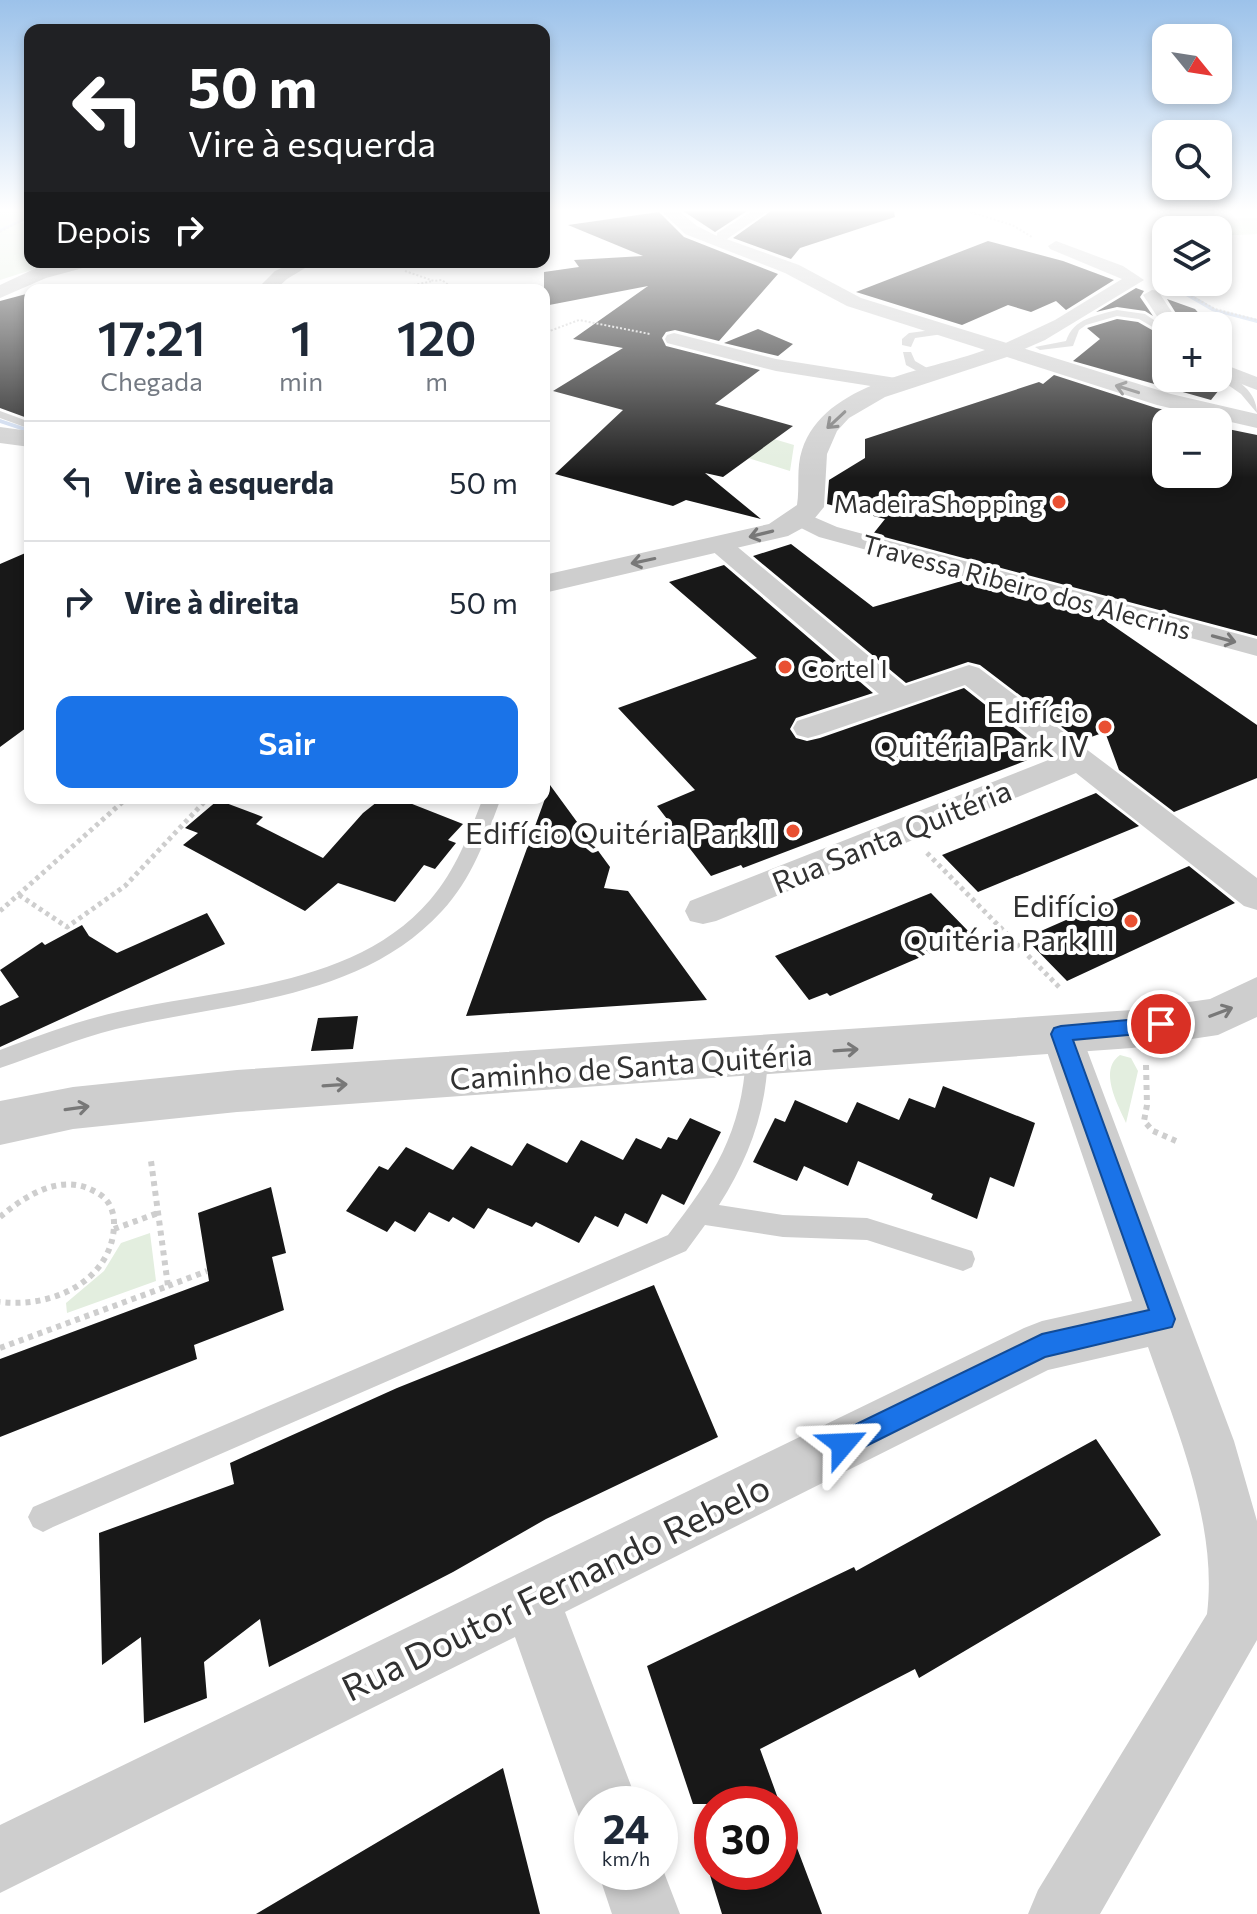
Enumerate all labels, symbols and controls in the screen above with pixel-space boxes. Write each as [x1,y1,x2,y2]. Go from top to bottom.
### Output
north arrow [1152,24,1232,104]
map controls [1152,24,1232,488]
text: 50 m [188,51,317,120]
icon: left [56,56,160,160]
text: Vire à esquerda [188,120,436,164]
button: search [1152,120,1232,200]
icon: right [167,208,211,252]
text: Depois [56,212,151,249]
button: layers [1152,216,1232,296]
text: 17:21 [97,307,205,366]
text: 1 [290,307,312,366]
text: 120 [397,307,477,366]
button: + [1152,312,1232,392]
text: Chegada [100,365,203,396]
text: min [279,365,323,396]
text: m [425,365,448,396]
one-way arrow [1115,381,1140,395]
button: − [1152,408,1232,488]
one-way arrow [826,410,846,429]
icon: left [56,459,100,503]
text: Vire à esquerda [124,463,334,500]
text: 50 m [449,463,518,500]
place label: MadeiraShopping [834,487,1043,518]
marker: MadeiraShopping [1050,493,1068,511]
one-way arrow [748,527,774,542]
street label: Travessa Ribeiro dos Alecrins [859,527,1195,645]
one-way arrow [631,554,657,569]
icon: right [56,579,100,623]
text: Vire à direita [124,583,299,620]
text: 50 m [449,583,518,620]
one-way arrow [1211,632,1237,647]
place label: Cortel I [801,652,888,683]
marker: Cortel I [776,658,794,676]
place label: Edifício Quitéria Park IV [874,692,1089,763]
button: Sair [56,696,518,788]
marker: Edifício Quitéria Park IV [1096,718,1114,736]
street label: Rua Santa Quitéria [766,770,1016,900]
place label: Edifício Quitéria Park II [465,813,777,850]
marker: Edifício Quitéria Park II [784,822,802,840]
place label: Edifício Quitéria Park III [903,886,1115,957]
marker: Edifício Quitéria Park III [1122,912,1140,930]
pin [1127,990,1195,1058]
icon: arrive [1139,1002,1183,1046]
one-way arrow [1208,1004,1233,1018]
street label: Caminho de Santa Quitéria [448,1034,814,1096]
one-way arrow [832,1042,859,1057]
one-way arrow [321,1077,348,1092]
one-way arrow [63,1100,89,1115]
position arrow [801,1402,885,1486]
street label: Rua Doutor Fernando Rebelo [334,1463,776,1709]
speed limit sign: 30 [694,1786,798,1890]
text: 24 [603,1803,649,1852]
text: km/h [602,1846,650,1870]

